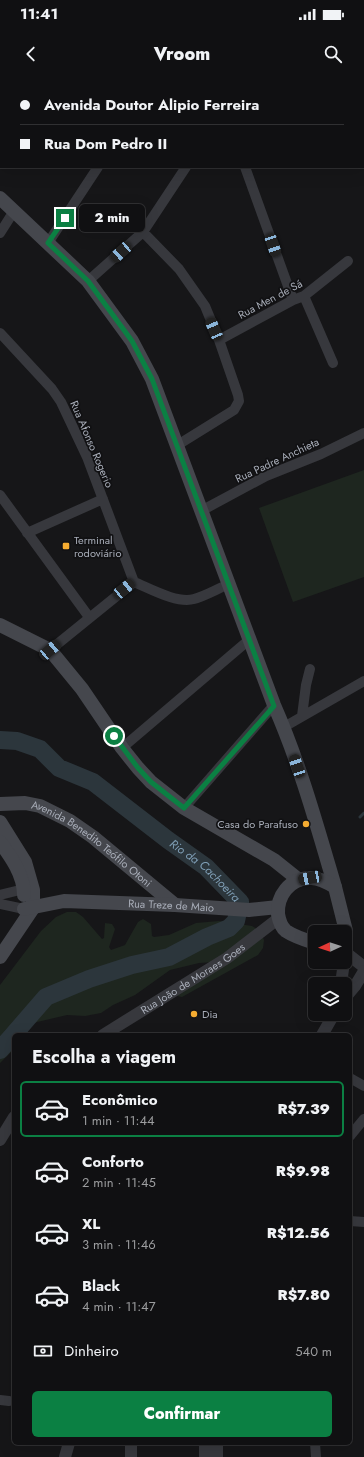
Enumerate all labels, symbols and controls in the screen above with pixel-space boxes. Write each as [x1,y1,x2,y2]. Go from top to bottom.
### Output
text: 11:41 [20,3,58,25]
text: Vroom [154,41,210,67]
icon: back [20,43,42,65]
icon: search [322,43,344,65]
text: Avenida Doutor Alipio Ferreira [44,94,259,116]
text: Rua Dom Pedro II [44,133,167,155]
callout: 2 min [79,204,145,232]
text: 2 min [95,208,129,227]
route end [56,209,74,227]
car [263,232,283,258]
car [108,240,134,264]
street label: Rua Men de Sá [235,275,305,323]
car [204,316,224,342]
street label: Rua Afonso Rogerio [66,398,118,490]
street label: Rua Padre Anchieta [232,434,322,486]
place label: Terminal rodoviário [74,532,121,561]
marker: Terminal rodoviário [61,541,71,551]
car [111,577,137,601]
car [37,638,63,662]
route start [105,727,123,745]
car [287,753,307,779]
street label: Avenida Benedito Teófilo Otoni [30,796,156,891]
place label: Casa do Parafuso [217,816,298,832]
marker: Casa do Parafuso [301,819,311,829]
water label: Rio da Cachoeira [166,835,245,907]
car [297,870,323,886]
street label: Rua Treze de Maio [128,895,215,916]
north arrow [308,925,352,969]
map controls [308,925,352,1021]
street label: Rua João de Moraes Goes [137,939,249,1018]
button: layers [308,977,352,1021]
place label: Dia [202,1006,218,1022]
marker: Dia [189,1009,199,1019]
text: Escolha a viagem [32,1044,176,1070]
text: Econômico [82,1089,157,1111]
icon: car [34,1091,70,1127]
text: R$7.39 [277,1098,330,1120]
text: 1 min · 11:44 [82,1111,155,1130]
text: Conforto [82,1151,144,1173]
icon: car [34,1153,70,1189]
text: R$9.98 [276,1160,330,1182]
text: 2 min · 11:45 [82,1173,156,1192]
text: XL [82,1213,100,1235]
icon: car [34,1215,70,1251]
text: R$12.56 [267,1222,330,1244]
text: 3 min · 11:46 [82,1235,156,1254]
text: Black [82,1275,120,1297]
icon: car [34,1277,70,1313]
text: R$7.80 [278,1284,330,1306]
text: 4 min · 11:47 [82,1297,156,1316]
icon: cash [32,1340,54,1362]
text: Dinheiro [64,1340,119,1362]
text: 540 m [295,1342,332,1361]
button: Confirmar [32,1391,332,1437]

